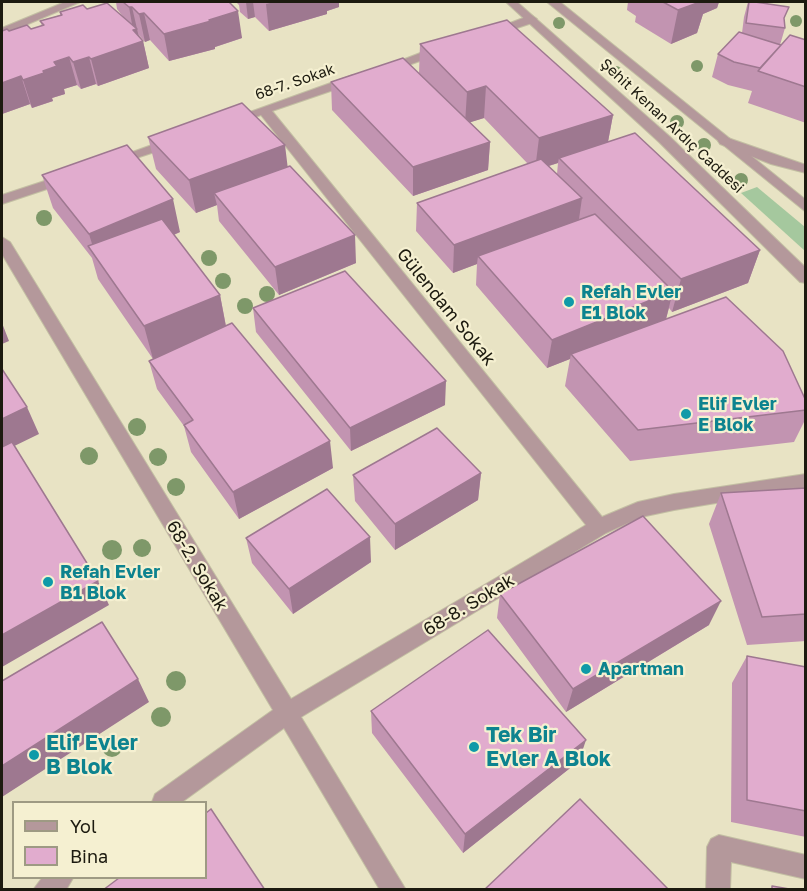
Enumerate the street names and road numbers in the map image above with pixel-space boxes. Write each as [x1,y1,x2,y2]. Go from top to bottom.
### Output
street label: Şehit Kenan Ardıç Caddesi [597,55,747,197]
street label: 68-7. Sokak [253,60,337,104]
street label: Gülendam Sokak [392,244,500,370]
street label: 68-2. Sokak [162,517,232,615]
street label: 68-8. Sokak [420,569,518,641]

